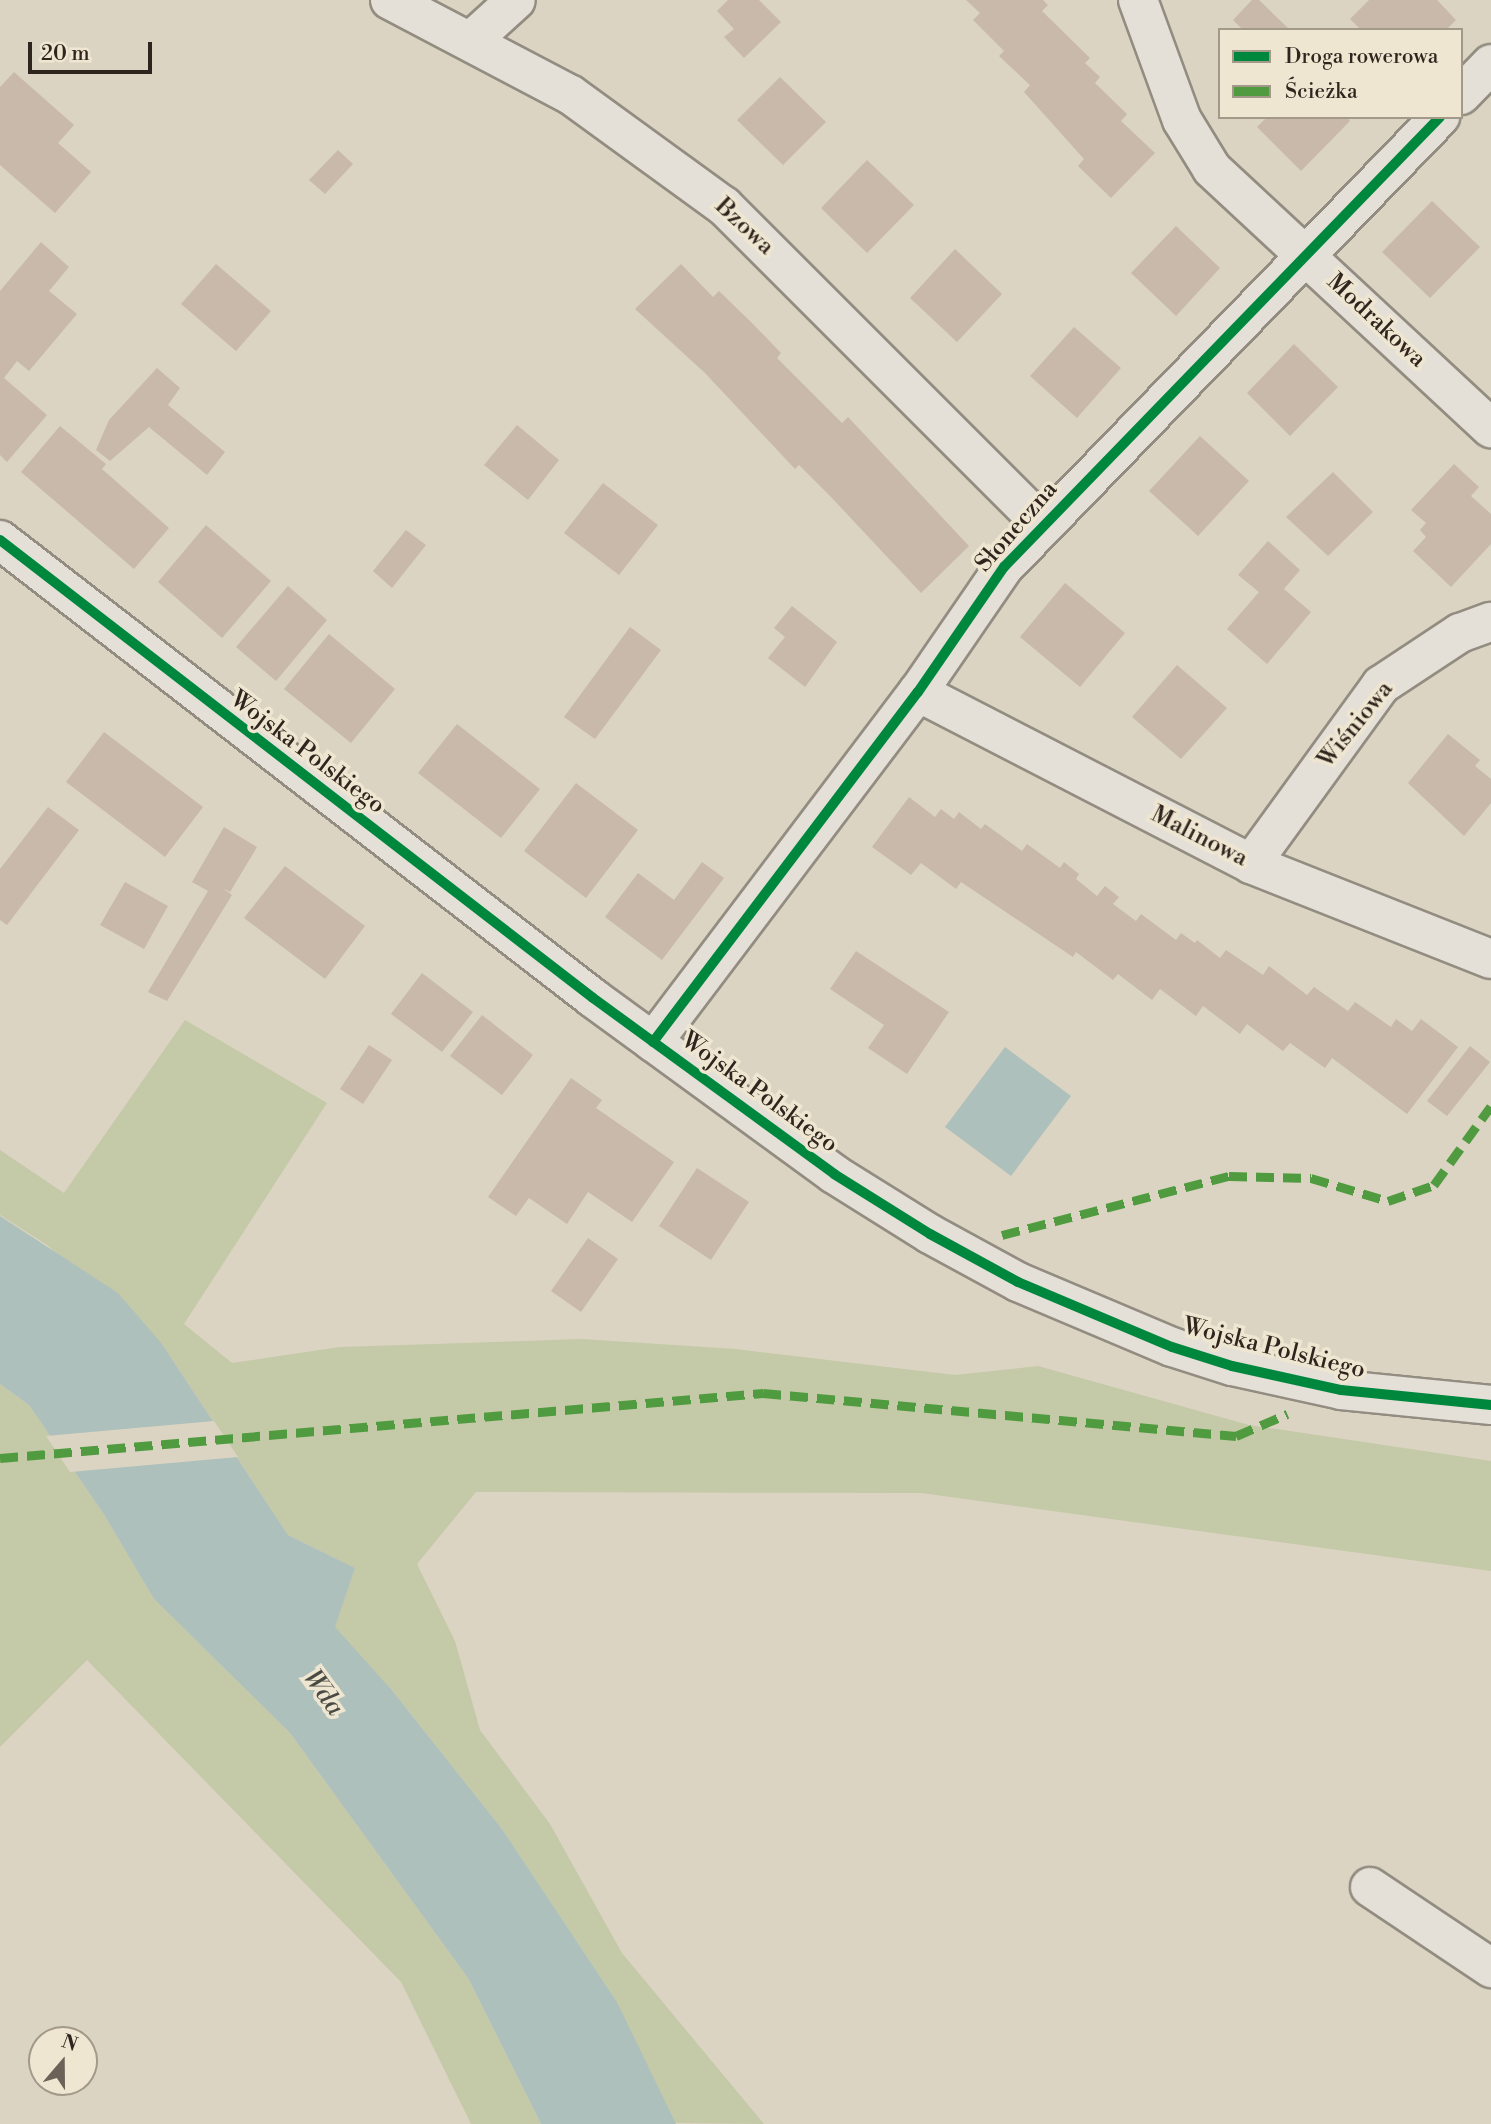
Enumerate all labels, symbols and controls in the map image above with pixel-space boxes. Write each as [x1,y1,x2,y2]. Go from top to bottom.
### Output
scale bar [32,28,156,72]
legend [1218,28,1463,119]
text: 20 m [41,41,90,67]
text: Droga rowerowa [1285,44,1438,70]
text: Ścieżka [1285,79,1358,105]
street label: Bzowa [708,192,780,262]
street label: Modrakowa [1321,268,1431,374]
street label: Słoneczna [970,476,1064,578]
street label: Wiśniowa [1312,676,1400,774]
street label: Wojska Polskiego [224,685,390,821]
street label: Malinowa [1146,800,1252,874]
street label: Wojska Polskiego [675,1026,843,1160]
street label: Wojska Polskiego [1180,1312,1368,1386]
water label: Wda [296,1664,350,1722]
north arrow [28,2026,98,2096]
text: N [58,2029,81,2057]

